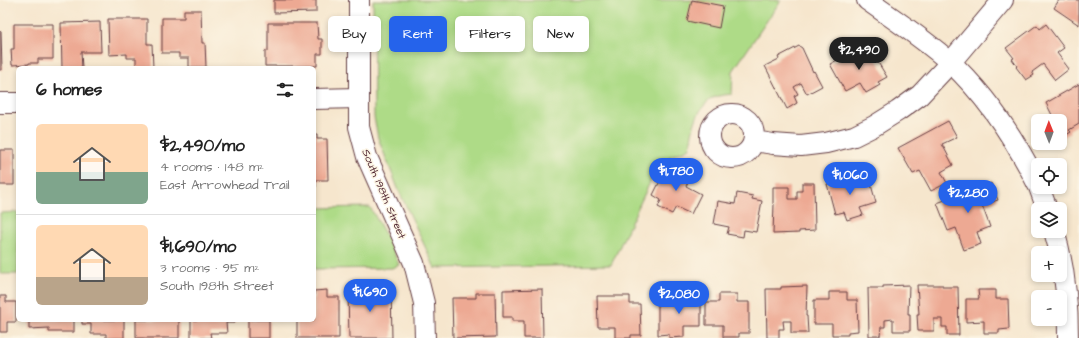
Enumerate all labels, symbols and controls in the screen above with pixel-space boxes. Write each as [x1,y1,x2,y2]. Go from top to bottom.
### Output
chip: Buy [328,16,381,52]
chip: Rent [389,16,447,52]
chip: Filters [455,16,525,52]
chip: New [533,16,589,52]
pin: $2,490 [826,37,892,71]
text: $2,490 [838,41,880,59]
text: 6 homes [36,78,102,102]
icon: filters [274,79,296,101]
north arrow [1031,114,1067,150]
map controls [1031,114,1067,326]
text: $2,490/mo [160,134,245,158]
icon: home [68,140,116,188]
street label: South 198th Street [358,147,410,242]
text: 4 rooms · 148 m² [160,158,264,176]
pin: $1,780 [643,158,709,192]
button: locate [1031,158,1067,194]
text: $1,780 [658,162,694,180]
pin: $1,060 [817,162,883,196]
text: $1,060 [832,166,868,184]
text: East Arrowhead Trail [160,176,290,194]
pin: $2,280 [935,180,1001,214]
text: $2,280 [947,184,989,202]
button: layers [1031,202,1067,238]
text: $1,690/mo [160,235,236,259]
icon: home [68,241,116,289]
button: + [1031,246,1067,282]
text: 3 rooms · 95 m² [160,259,259,277]
text: South 198th Street [160,277,274,295]
pin: $1,690 [337,279,403,313]
pin: $2,080 [646,281,712,315]
text: $1,690 [353,283,387,301]
text: $2,080 [658,285,700,303]
button: − [1031,290,1067,326]

